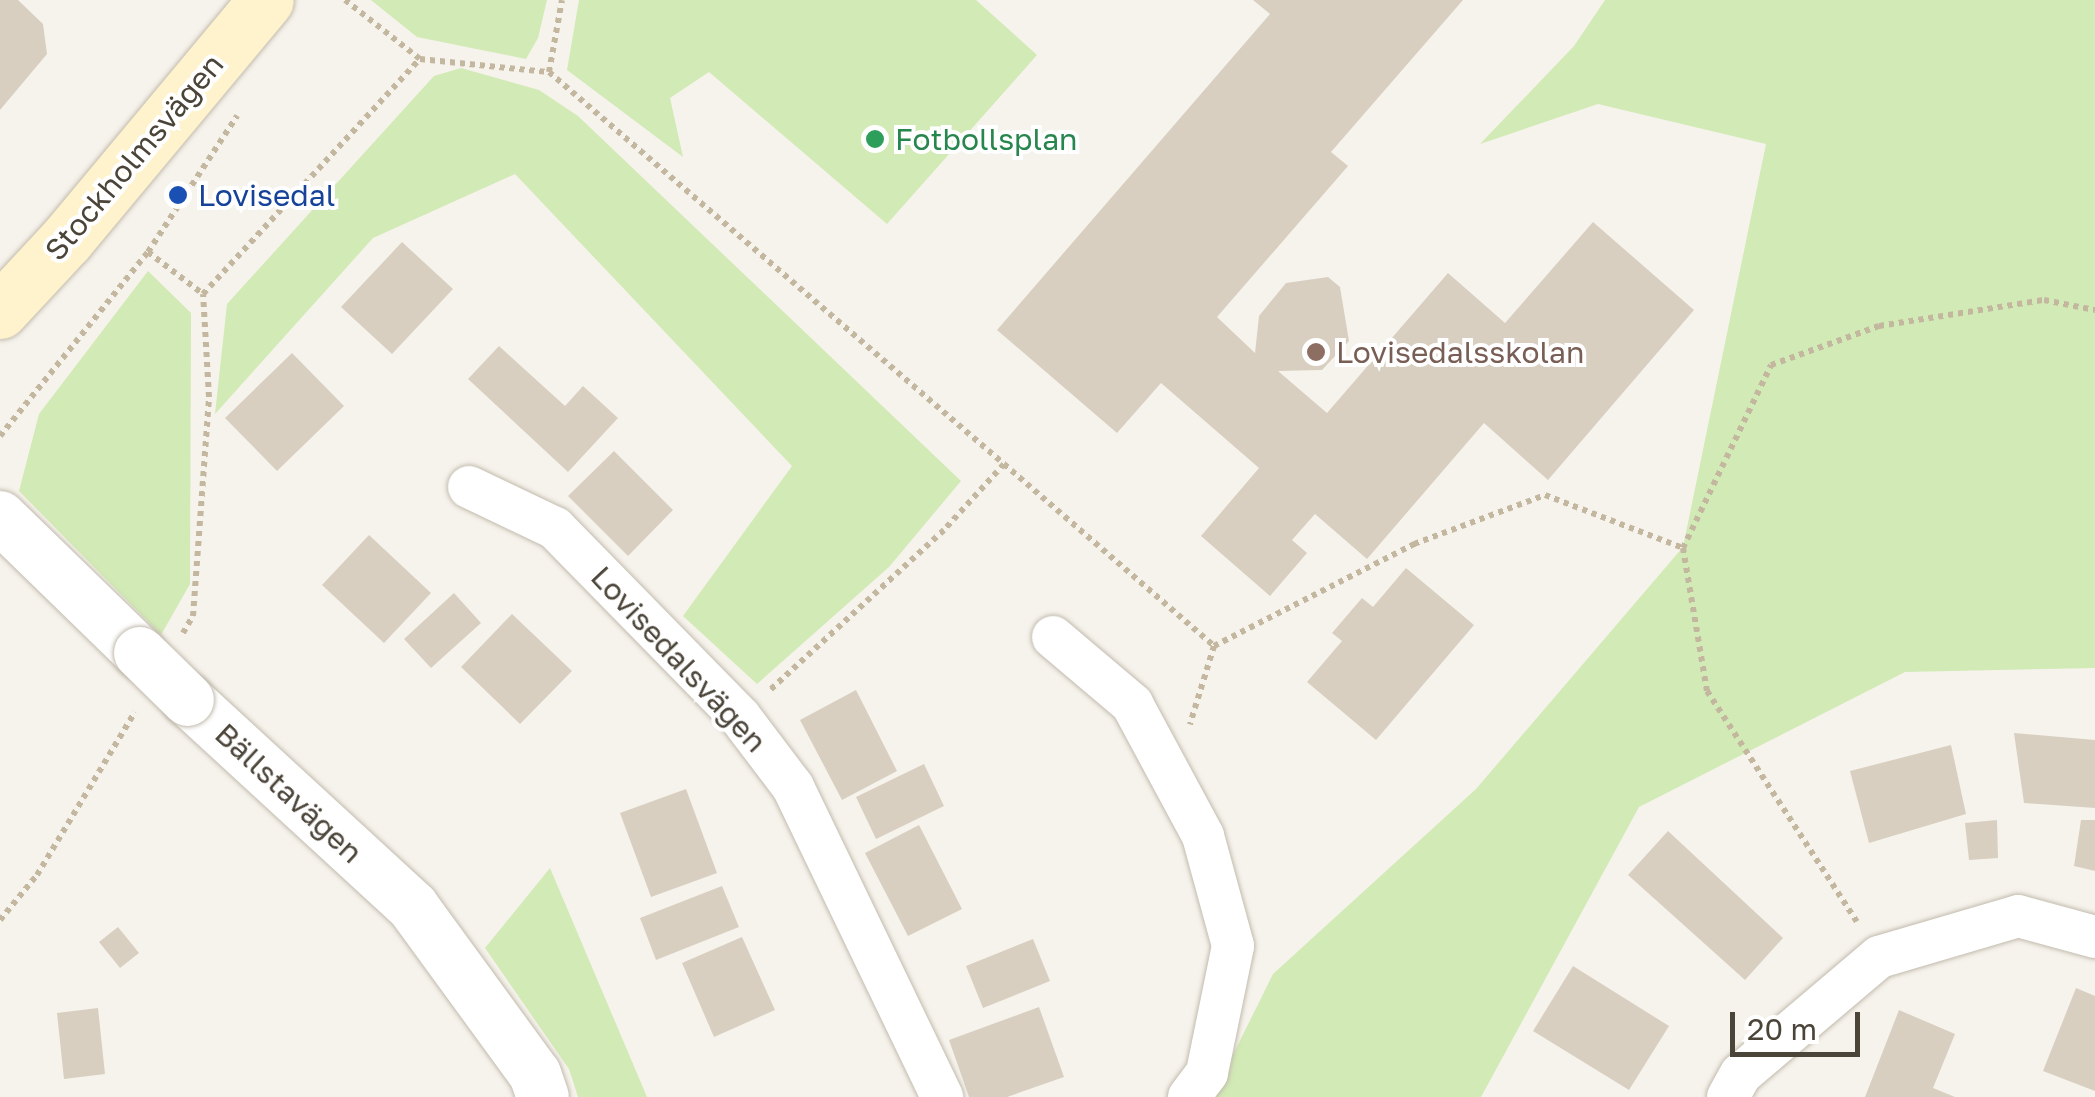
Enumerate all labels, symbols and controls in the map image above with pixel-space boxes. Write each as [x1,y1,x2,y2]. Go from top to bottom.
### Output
street label: Stockholmsvägen [37,47,231,267]
place label: Fotbollsplan [895,121,1078,157]
marker: Fotbollsplan [864,128,886,150]
place label: Lovisedal [198,177,335,213]
marker: Lovisedal [167,184,189,206]
place label: Lovisedalsskolan [1336,334,1584,370]
marker: Lovisedalsskolan [1305,341,1327,363]
street label: Lovisedalsvägen [584,559,774,759]
street label: Bällstavägen [208,716,370,870]
scale bar [1735,992,1865,1054]
text: 20 m [1747,1011,1817,1047]

